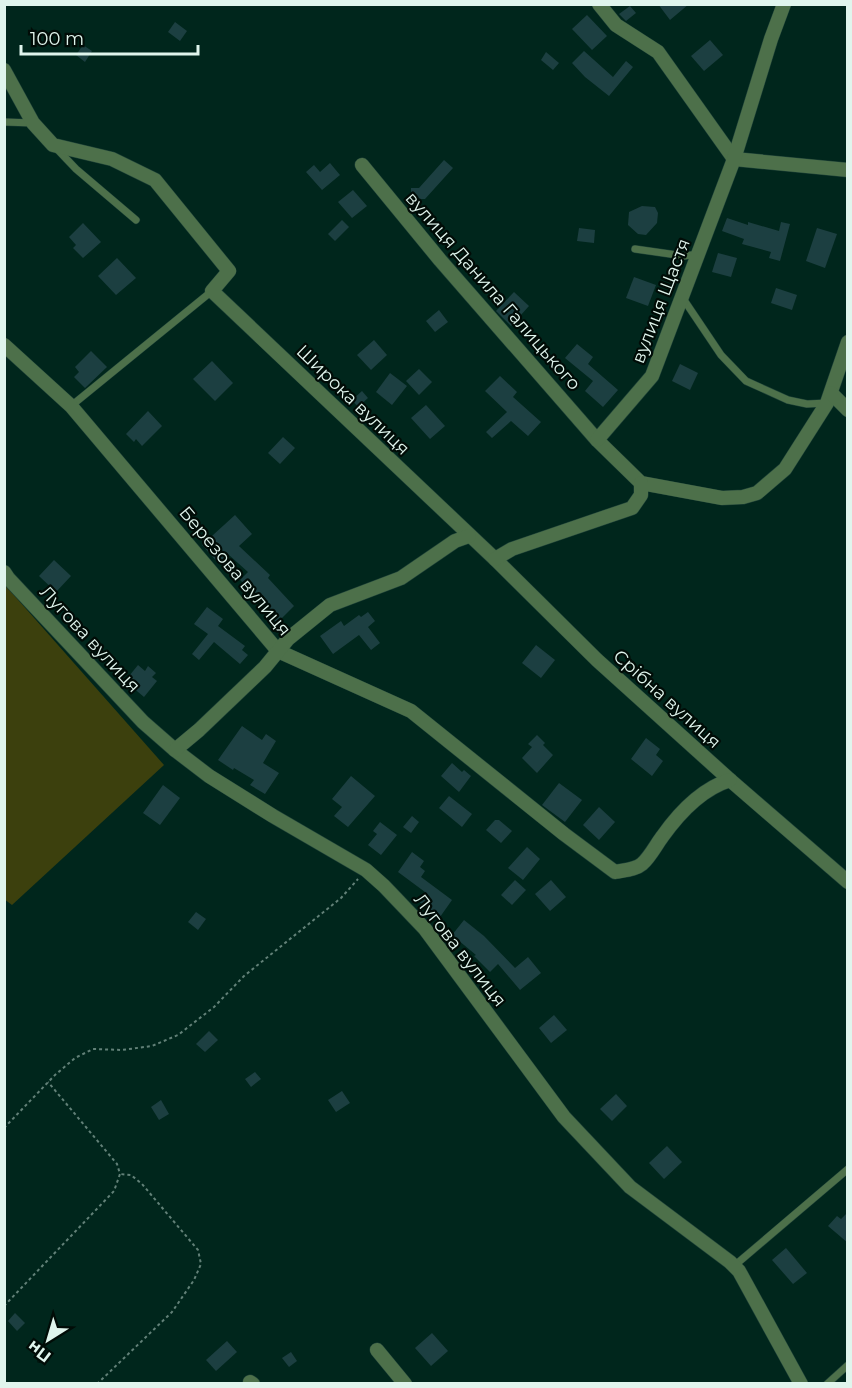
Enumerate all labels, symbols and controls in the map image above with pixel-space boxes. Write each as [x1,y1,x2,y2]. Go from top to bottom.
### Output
scale bar [21,18,198,56]
text: 100 m [30,28,84,50]
street label: вулиця Данила Галицького [401,187,585,395]
street label: вулиця Щастя [627,235,695,367]
street label: Широка вулиця [292,340,414,460]
street label: Березова вулиця [174,502,296,640]
street label: Лугова вулиця [35,581,145,697]
street label: Срібна вулиця [609,645,725,753]
street label: Лугова вулиця [409,889,511,1011]
north arrow [18,1310,78,1370]
text: Пн [24,1337,55,1366]

